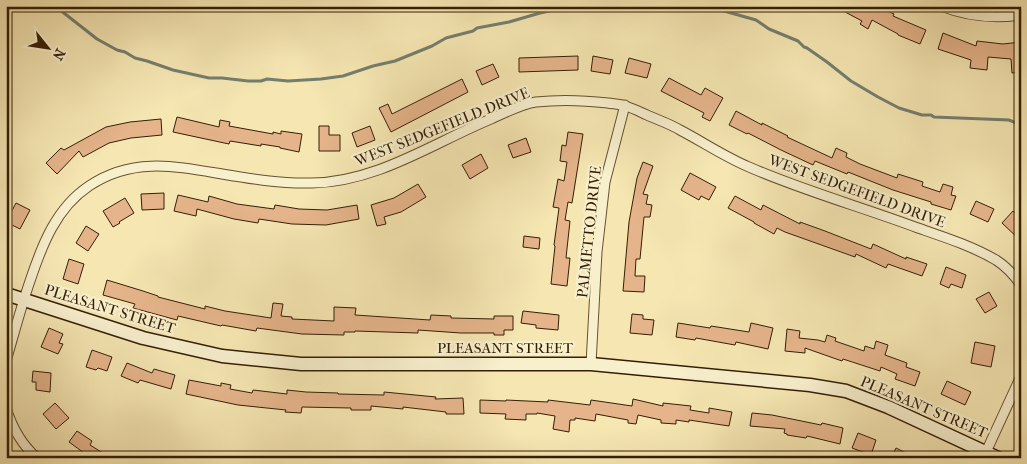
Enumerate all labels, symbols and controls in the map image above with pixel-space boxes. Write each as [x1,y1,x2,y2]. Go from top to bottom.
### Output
north arrow [22,22,72,72]
text: N [49,45,69,63]
street label: WEST SEDGEFIELD DRIVE [351,84,532,171]
street label: WEST SEDGEFIELD DRIVE [765,150,948,231]
street label: PALMETTO DRIVE [573,165,605,299]
street label: PLEASANT STREET [42,280,179,338]
street label: PLEASANT STREET [437,339,574,357]
street label: PLEASANT STREET [858,372,991,442]

